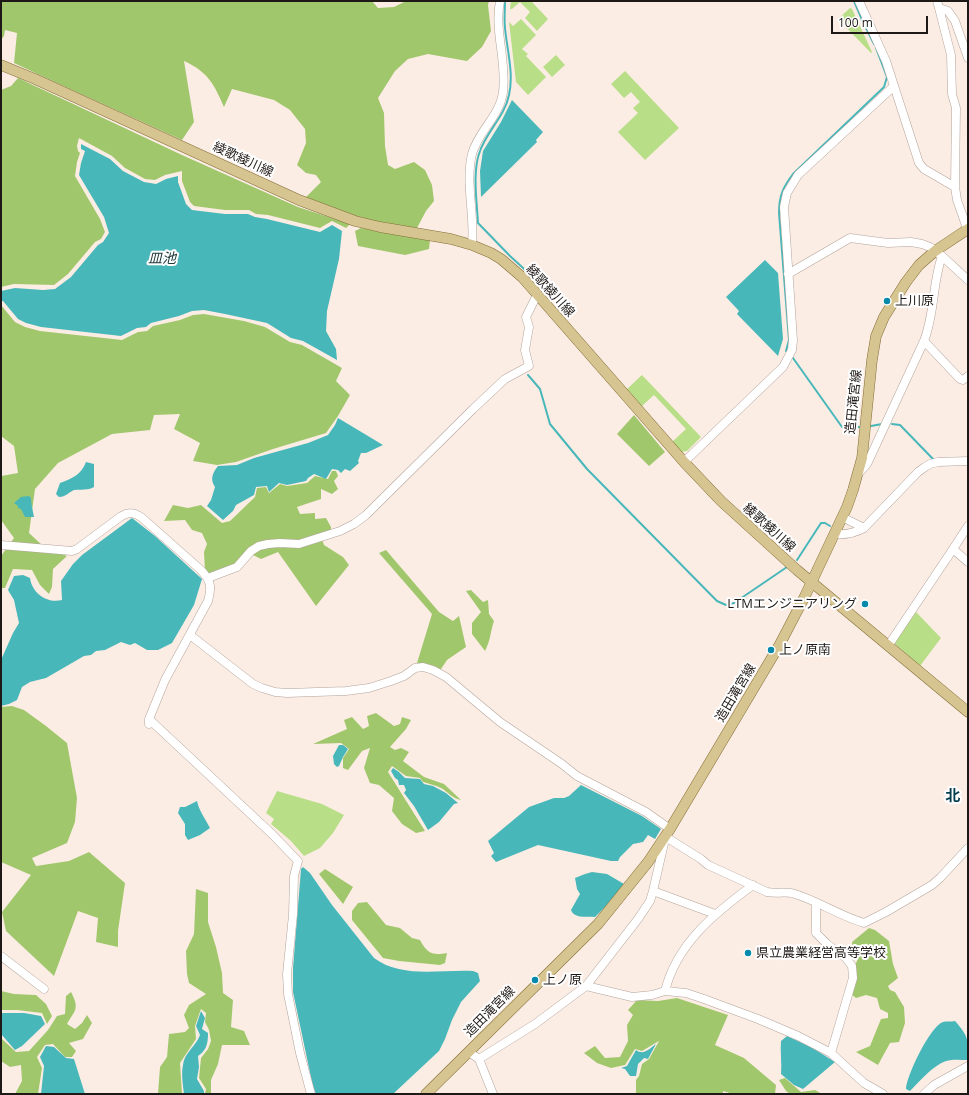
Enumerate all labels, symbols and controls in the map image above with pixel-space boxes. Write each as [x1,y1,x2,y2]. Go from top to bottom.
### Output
scale bar [833,8,930,34]
text: 100 m [838,14,873,31]
street label: 綾歌綾川線 [210,139,276,181]
water label: 皿池 [148,251,176,267]
street label: 綾歌綾川線 [522,262,578,320]
place label: 上川原 [895,293,934,309]
marker: 上川原 [882,296,892,306]
street label: 造田滝宮線 [843,369,865,435]
street label: 綾歌綾川線 [740,500,798,556]
place label: LTMエンジニアリング [727,596,857,612]
marker: LTMエンジニアリング [860,599,870,609]
place label: 上ノ原南 [779,642,831,658]
marker: 上ノ原南 [766,645,776,655]
street label: 造田滝宮線 [713,661,759,725]
district label: 北 [946,788,960,806]
place label: 県立農業経営高等学校 [756,945,886,961]
marker: 県立農業経営高等学校 [743,948,753,958]
place label: 上ノ原 [543,972,582,988]
marker: 上ノ原 [530,975,540,985]
street label: 造田滝宮線 [462,984,518,1040]

